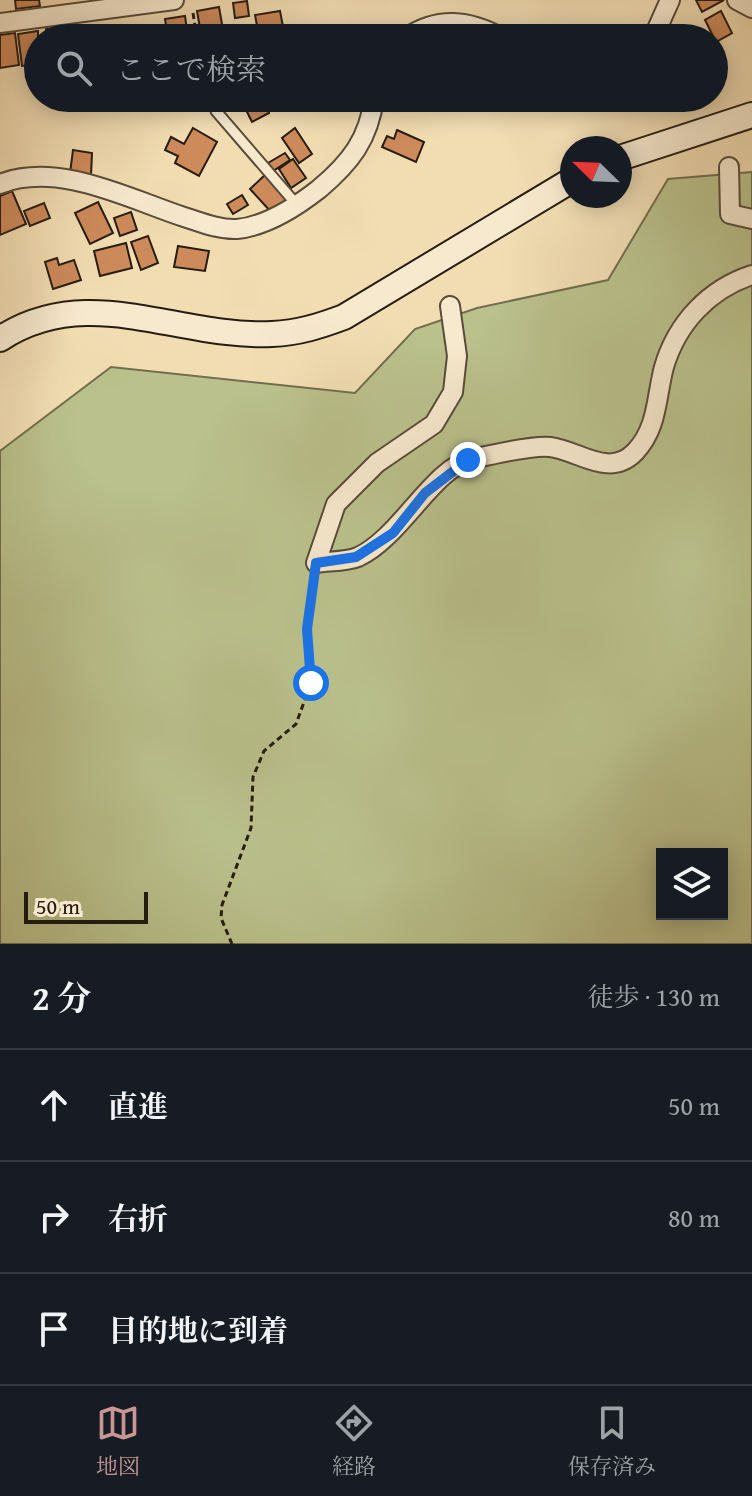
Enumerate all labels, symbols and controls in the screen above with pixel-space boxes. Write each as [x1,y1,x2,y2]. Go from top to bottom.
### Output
search box [24,24,728,112]
icon: search [52,46,96,90]
text: ここで検索 [116,47,266,91]
north arrow [560,136,632,208]
route end [450,442,486,478]
route start [293,665,329,701]
map controls [656,848,728,920]
button: layers [656,848,728,920]
scale bar [24,888,148,924]
text: 50 m [36,890,80,922]
text: 2 分 [32,973,91,1022]
text: 徒歩 · 130 m [588,977,720,1016]
icon: ahead [32,1083,76,1127]
text: 直進 [108,1084,168,1128]
text: 50 m [668,1086,720,1125]
icon: right [32,1195,76,1239]
text: 右折 [108,1196,168,1240]
text: 80 m [668,1198,720,1237]
icon: arrive [32,1307,76,1351]
text: 目的地に到着 [108,1308,288,1352]
tab: 地図 [96,1401,140,1482]
tab: 経路 [332,1401,376,1482]
tab: 保存済み [568,1401,656,1482]

